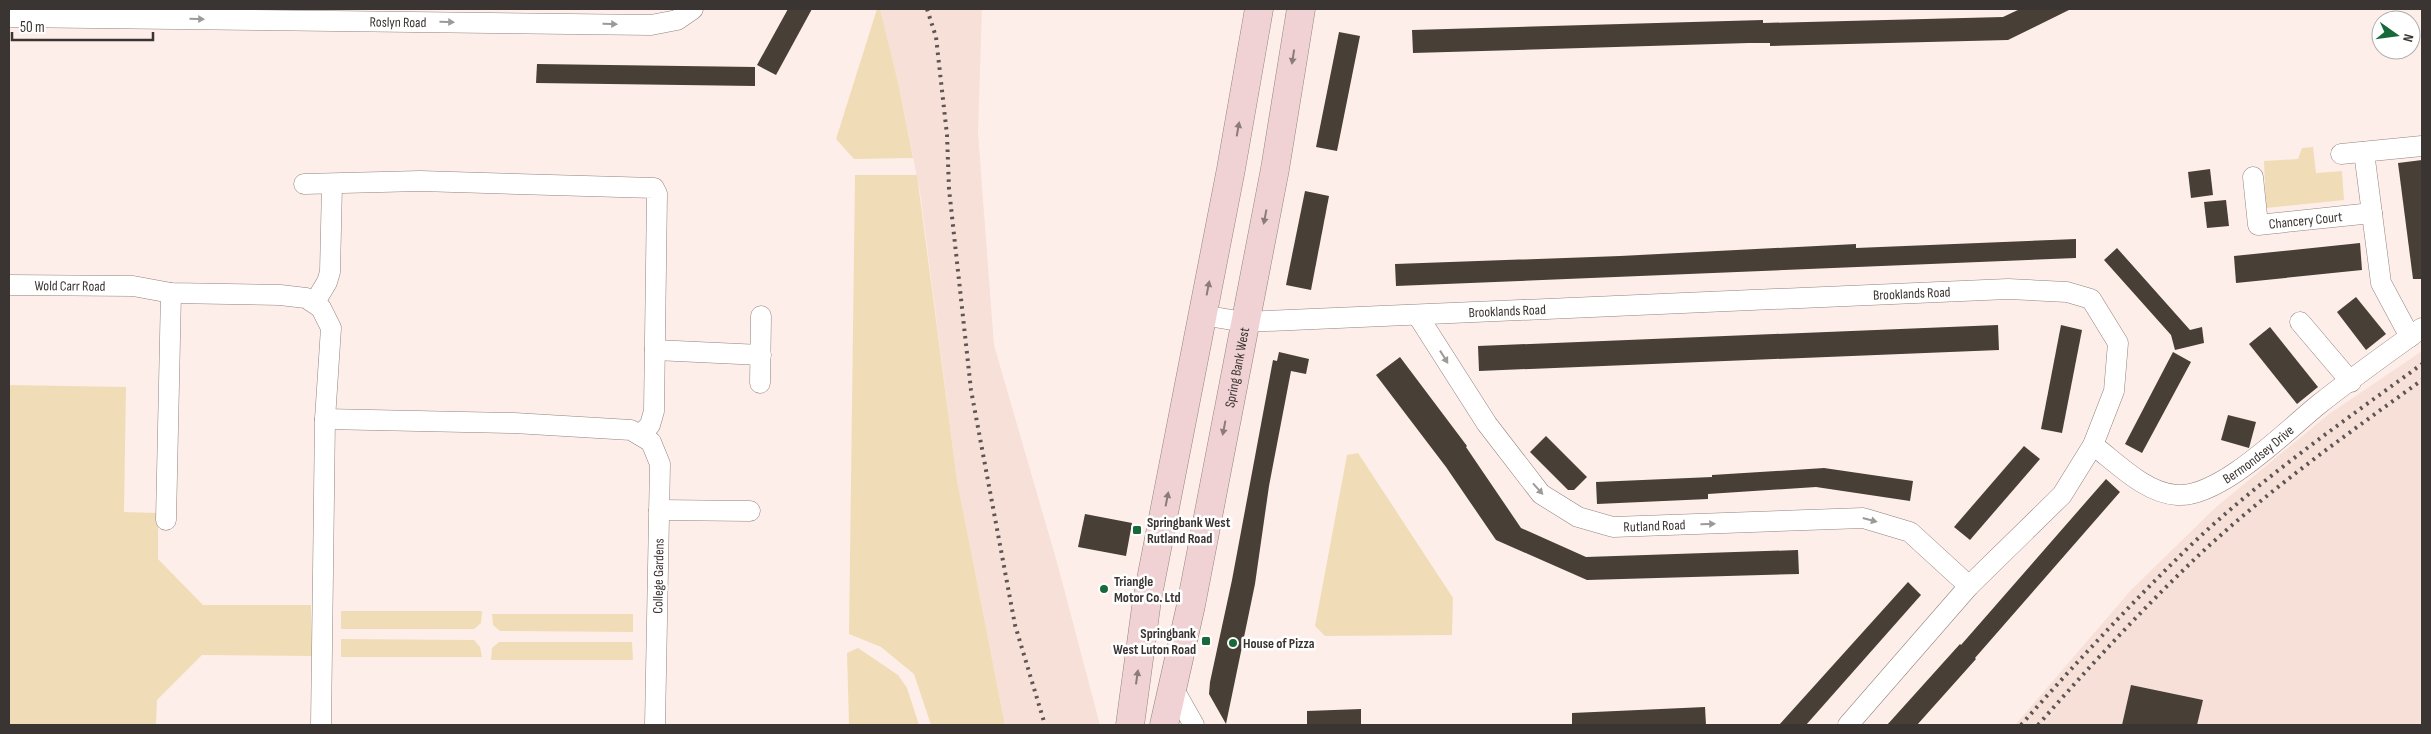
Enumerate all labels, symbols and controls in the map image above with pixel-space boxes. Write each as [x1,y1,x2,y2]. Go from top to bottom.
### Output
scale bar [12,10,154,42]
north arrow [2371,10,2421,60]
street label: Roslyn Road [369,13,427,31]
one-way arrow [190,15,206,23]
text: 50 m [20,18,45,37]
one-way arrow [440,19,456,27]
one-way arrow [602,21,618,29]
text: N [2399,32,2417,44]
one-way arrow [1289,49,1297,65]
one-way arrow [1234,121,1242,136]
street label: Chancery Court [2268,208,2343,233]
one-way arrow [1261,209,1269,224]
street label: Wold Carr Road [34,277,106,295]
one-way arrow [1204,280,1212,296]
street label: Brooklands Road [1873,283,1951,304]
street label: Brooklands Road [1468,301,1546,321]
street label: Spring Bank West [1221,326,1253,409]
one-way arrow [1440,350,1449,364]
one-way arrow [1220,420,1228,435]
street label: Bermondsey Drive [2220,422,2297,487]
one-way arrow [1532,483,1544,495]
one-way arrow [1163,491,1171,507]
place label: Springbank West Rutland Road [1147,514,1231,547]
street label: Rutland Road [1623,516,1686,536]
one-way arrow [1862,517,1877,525]
one-way arrow [1700,520,1716,528]
marker: Springbank West Rutland Road [1131,524,1143,536]
street label: College Gardens [649,538,668,614]
place label: Triangle Motor Co. Ltd [1114,573,1181,606]
marker: Triangle Motor Co. Ltd [1098,583,1110,595]
place label: Springbank West Luton Road [1113,625,1196,658]
marker: Springbank West Luton Road [1200,635,1212,647]
place label: House of Pizza [1243,635,1315,652]
marker: House of Pizza [1227,637,1239,649]
one-way arrow [1133,669,1141,685]

